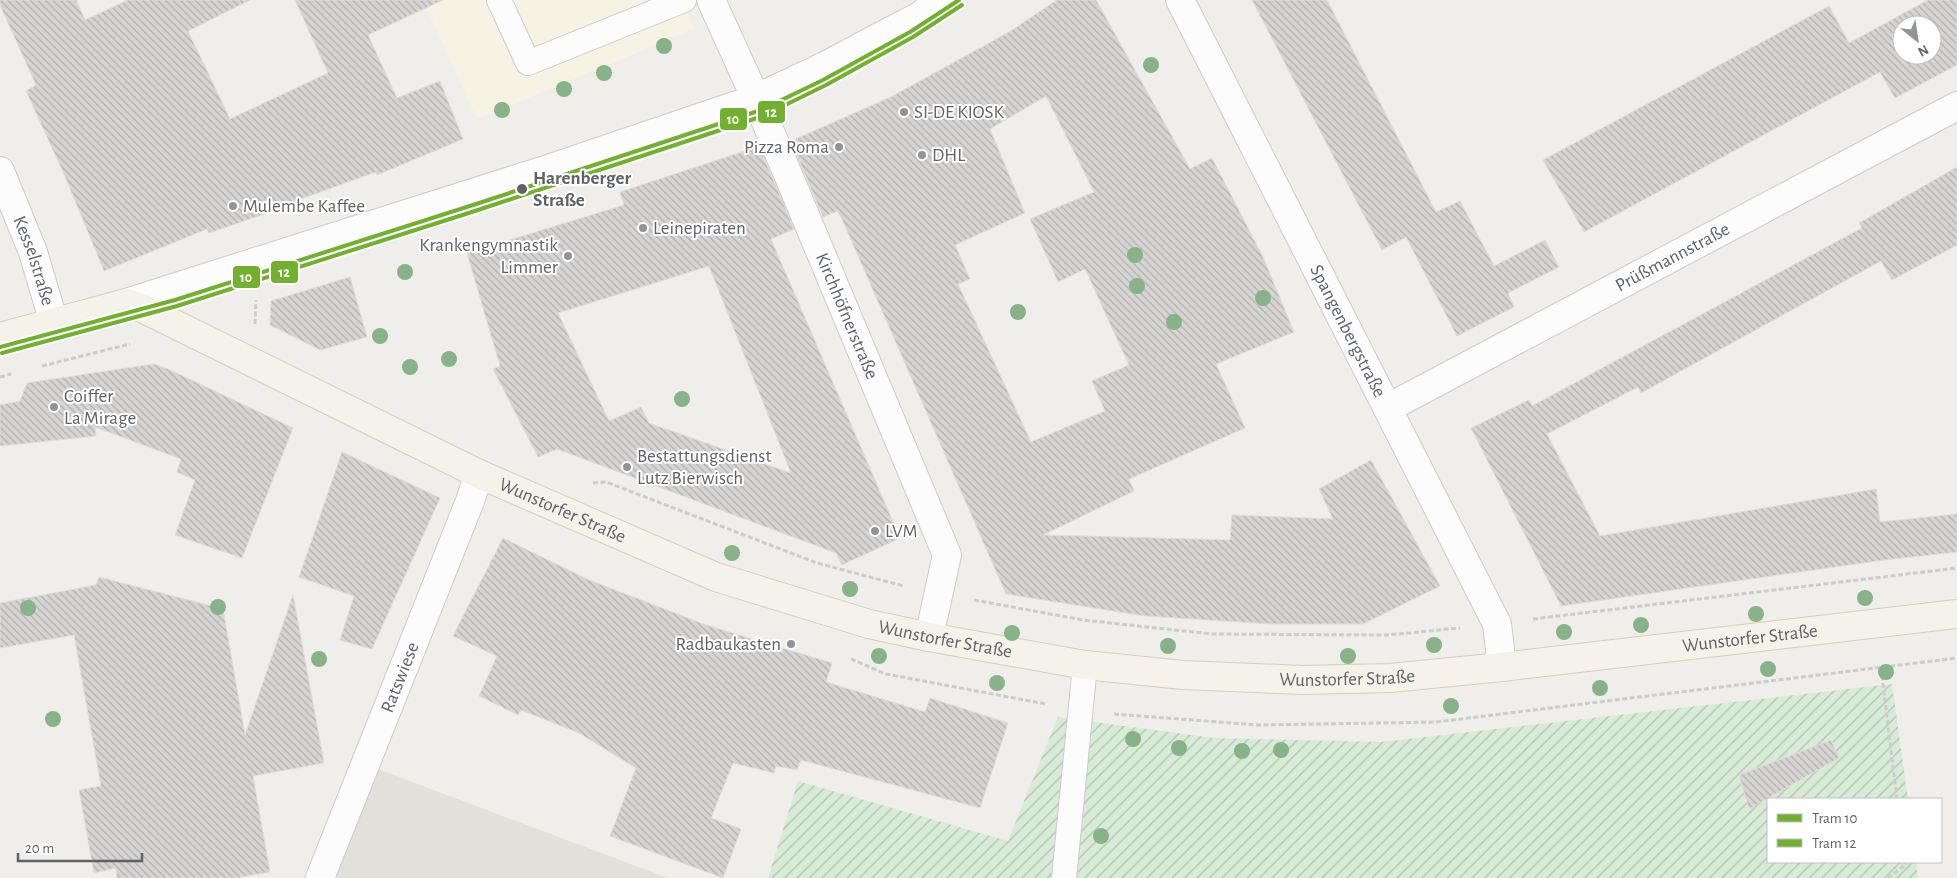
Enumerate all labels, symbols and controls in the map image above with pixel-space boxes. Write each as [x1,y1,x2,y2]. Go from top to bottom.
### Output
north arrow [1892,15,1942,65]
text: N [1915,42,1931,59]
line badge: 12 [757,100,786,124]
place label: SI-DE KIOSK [914,103,1005,122]
text: 12 [765,106,777,120]
marker: SI-DE KIOSK [898,106,910,118]
line badge: 10 [719,107,748,131]
text: 10 [727,113,739,127]
place label: Pizza Roma [744,138,829,157]
marker: Pizza Roma [833,141,845,153]
place label: DHL [932,146,965,165]
marker: DHL [916,149,928,161]
place label: Harenberger Straße [533,169,631,210]
marker: Harenberger Straße [515,182,529,196]
place label: Mulembe Kaffee [243,197,365,216]
marker: Mulembe Kaffee [227,200,239,212]
street label: Kesselstraße [10,213,58,308]
place label: Leinepiraten [653,219,746,238]
street label: Prüßmannstraße [1612,219,1733,295]
marker: Leinepiraten [637,222,649,234]
place label: Krankengymnastik Limmer [419,236,558,277]
marker: Krankengymnastik Limmer [562,250,574,262]
street label: Kirchhöfnerstraße [812,250,882,382]
line badge: 12 [270,260,299,284]
street label: Spangenbergstraße [1307,261,1390,400]
line badge: 10 [232,265,261,289]
text: 12 [278,266,290,280]
text: 10 [240,271,252,285]
place label: Coiffer La Mirage [64,387,136,428]
marker: Coiffer La Mirage [48,401,60,413]
place label: Bestattungsdienst Lutz Bierwisch [637,447,771,488]
marker: Bestattungsdienst Lutz Bierwisch [621,461,633,473]
street label: Wunstorfer Straße [496,474,629,546]
place label: LVM [885,522,917,541]
marker: LVM [869,525,881,537]
street label: Wunstorfer Straße [876,617,1014,661]
street label: Wunstorfer Straße [1681,621,1819,655]
place label: Radbaukasten [676,635,781,654]
marker: Radbaukasten [785,638,797,650]
street label: Ratswiese [377,639,422,715]
street label: Wunstorfer Straße [1279,666,1416,690]
legend [1767,798,1942,863]
text: Tram 10 [1812,811,1858,826]
scale bar [18,830,141,862]
text: Tram 12 [1812,836,1857,851]
text: 20 m [25,841,54,856]

